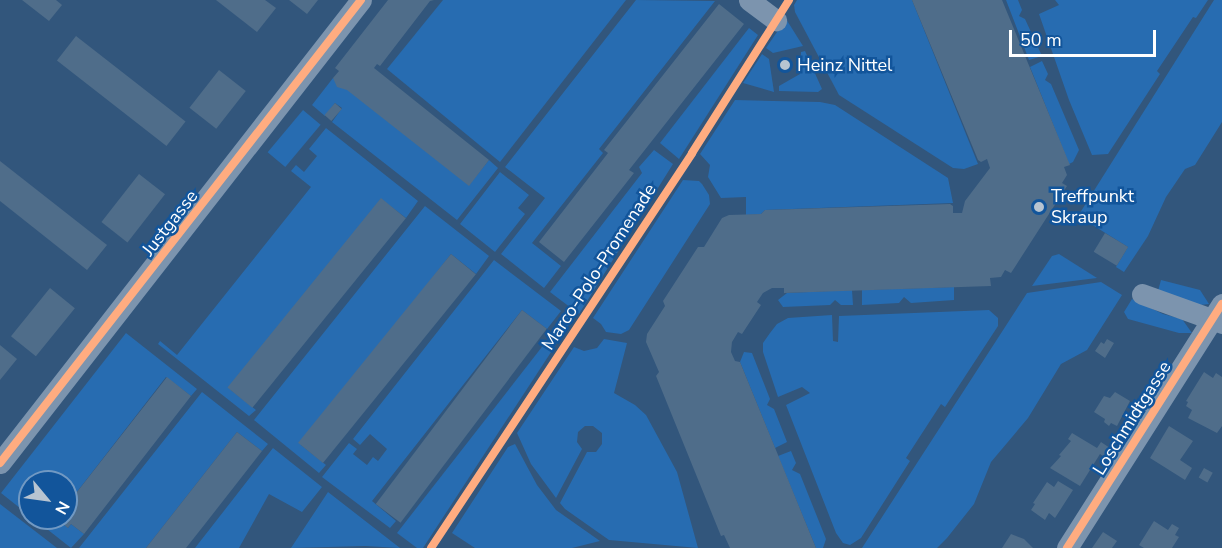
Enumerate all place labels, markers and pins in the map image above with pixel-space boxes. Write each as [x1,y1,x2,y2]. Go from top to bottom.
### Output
place label: Heinz Nittel [797,54,892,76]
marker: Heinz Nittel [778,58,792,72]
place label: Treffpunkt Skraup [1051,186,1134,228]
marker: Treffpunkt Skraup [1032,200,1046,214]

